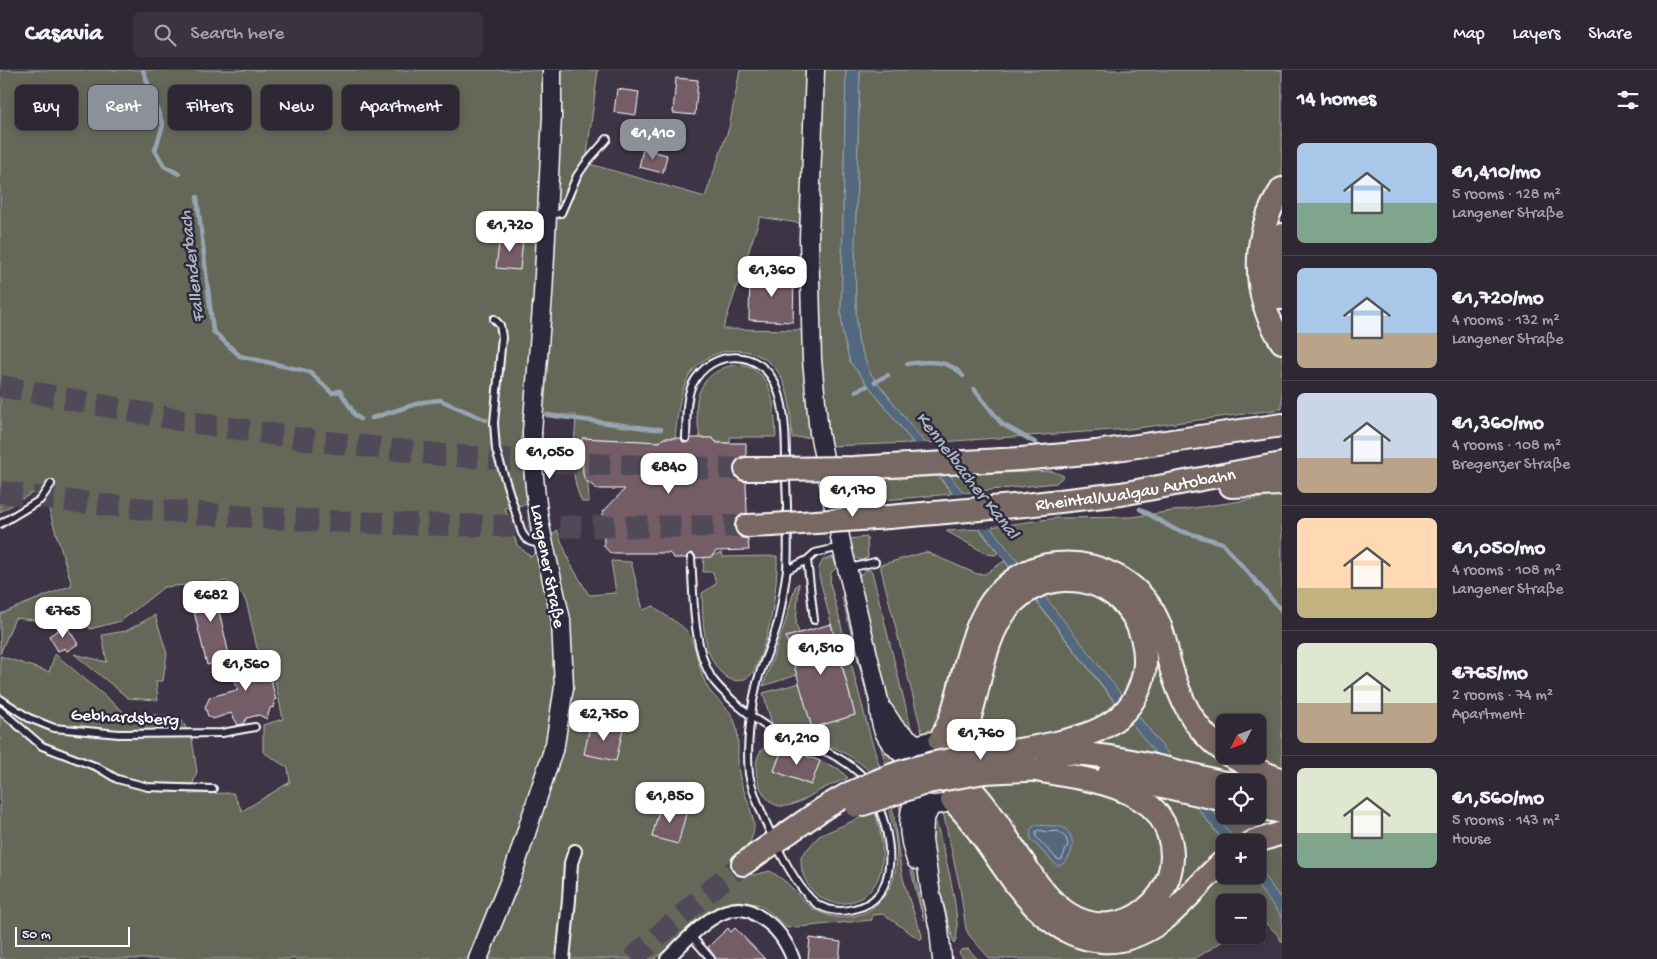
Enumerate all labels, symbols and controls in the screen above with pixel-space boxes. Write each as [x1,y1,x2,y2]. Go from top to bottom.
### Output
search box [133,12,483,57]
text: Casavia [25,20,103,49]
icon: search [151,21,179,49]
text: Search here [191,23,284,46]
text: Map [1453,24,1485,45]
text: Layers [1513,24,1560,45]
text: Share [1588,24,1632,45]
chip: Buy [15,85,78,130]
chip: Rent [88,85,158,130]
chip: Filters [168,85,251,130]
chip: New [261,85,332,130]
chip: Apartment [342,85,459,130]
icon: filters [1614,86,1642,114]
text: 14 homes [1297,88,1376,113]
pin: €1,410 [612,118,694,161]
text: €1,410 [631,125,675,144]
text: €1,410/mo [1452,161,1541,186]
icon: home [1337,163,1397,223]
text: 5 rooms · 128 m² [1452,186,1561,205]
text: Langener Straße [1452,205,1564,224]
water label: Fallenderbach [175,209,212,324]
pin: €1,720 [469,210,551,253]
text: €1,720 [487,217,533,236]
pin: €1,360 [731,256,813,298]
text: €1,360 [749,262,795,281]
text: €1,720/mo [1452,287,1544,312]
icon: home [1337,288,1397,348]
text: 4 rooms · 132 m² [1452,312,1560,331]
text: Langener Straße [1452,331,1564,350]
water label: Kennelbacher Kanal [909,408,1024,546]
text: €1,360/mo [1452,412,1544,437]
icon: home [1337,413,1397,473]
text: 4 rooms · 108 m² [1452,437,1561,456]
pin: €1,050 [509,438,591,480]
text: €1,050 [526,444,574,463]
pin: €840 [639,452,699,495]
text: Bregenzer Straße [1452,456,1570,475]
text: €840 [652,459,686,478]
street label: Rheintal/Walgau Autobahn [1034,465,1238,517]
pin: €1,170 [812,476,894,518]
text: €1,170 [831,482,875,501]
street label: Langener Straße [524,503,569,631]
text: €1,050/mo [1452,537,1545,562]
icon: home [1337,538,1397,598]
text: 4 rooms · 108 m² [1452,562,1561,581]
pin: €682 [181,580,241,623]
text: Langener Straße [1452,581,1564,600]
text: €682 [194,587,228,606]
pin: €765 [33,596,93,639]
text: €765 [46,603,80,622]
pin: €1,510 [780,634,862,676]
text: €1,510 [799,640,843,659]
pin: €1,560 [205,650,287,692]
text: €1,560 [223,656,269,675]
text: €765/mo [1452,662,1528,687]
icon: home [1337,663,1397,723]
text: 2 rooms · 74 m² [1452,687,1553,706]
pin: €2,750 [563,700,645,742]
street label: Gebhardsberg [70,705,180,732]
text: €2,750 [580,706,628,725]
text: Apartment [1452,706,1524,725]
north arrow [1216,714,1266,764]
map controls [1216,714,1266,944]
pin: €1,760 [940,718,1022,761]
pin: €1,210 [756,724,838,766]
text: €1,760 [958,725,1004,744]
text: €1,210 [775,730,819,749]
button: locate [1216,774,1266,824]
pin: €1,850 [629,782,711,824]
text: €1,560/mo [1452,787,1544,812]
text: €1,850 [646,788,694,807]
icon: home [1337,788,1397,848]
text: 5 rooms · 143 m² [1452,812,1560,831]
text: House [1452,831,1491,850]
button: + [1216,834,1266,884]
button: − [1216,894,1266,944]
scale bar [15,924,130,947]
text: 50 m [22,927,51,944]

